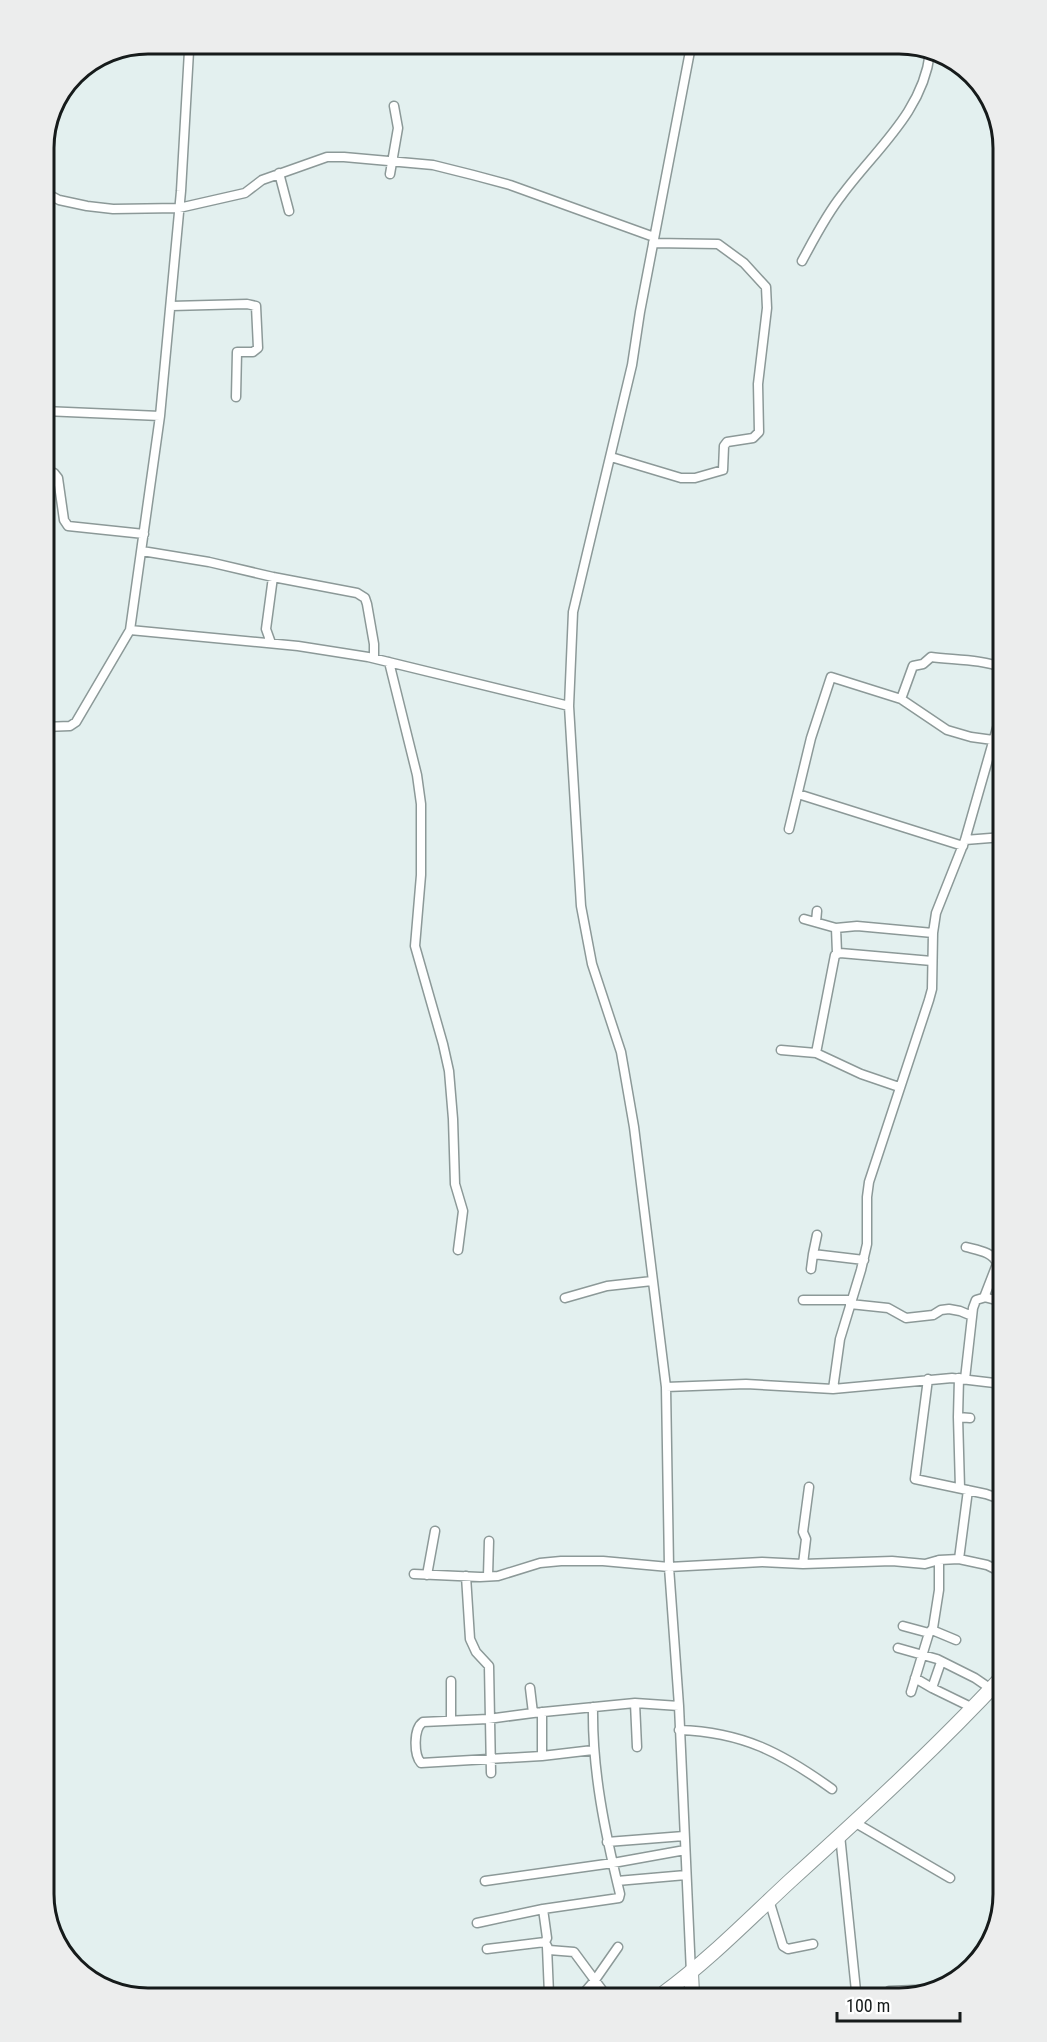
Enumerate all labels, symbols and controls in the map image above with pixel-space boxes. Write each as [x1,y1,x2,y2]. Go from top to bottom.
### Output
scale bar [837,1985,960,2023]
text: 100 m [846,1995,890,2016]

